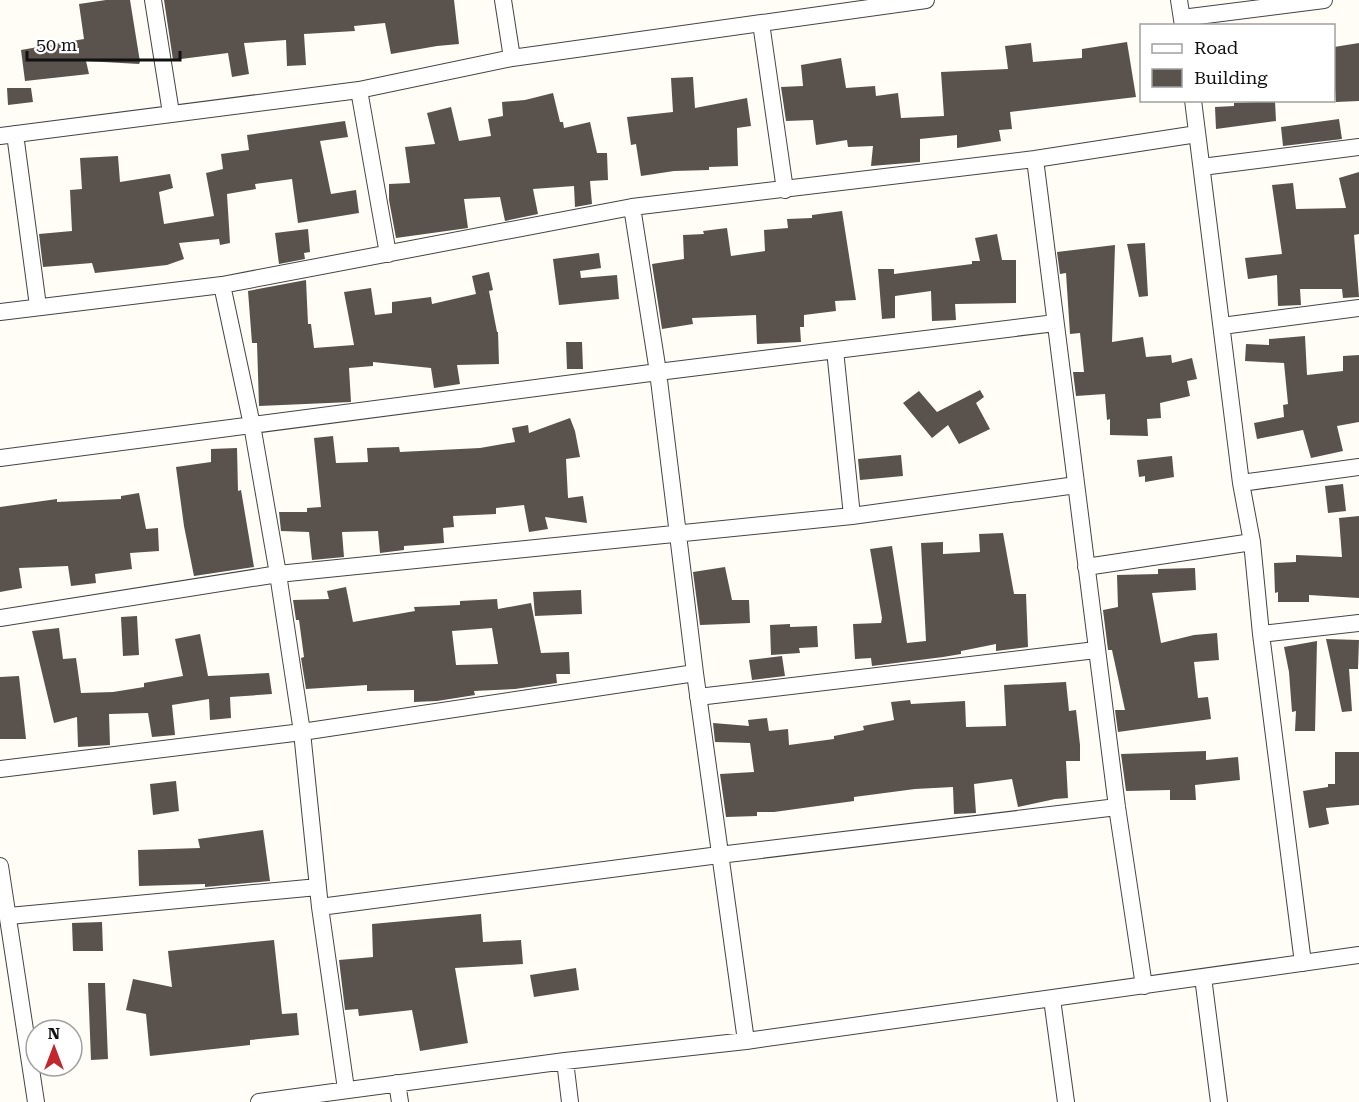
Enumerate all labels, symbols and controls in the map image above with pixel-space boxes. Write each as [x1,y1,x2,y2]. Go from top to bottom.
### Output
scale bar [27,24,180,62]
legend [1140,24,1335,102]
text: 50 m [36,34,77,55]
text: Road [1194,37,1239,58]
text: Building [1194,67,1268,88]
north arrow [24,1018,84,1078]
text: N [48,1024,60,1043]

